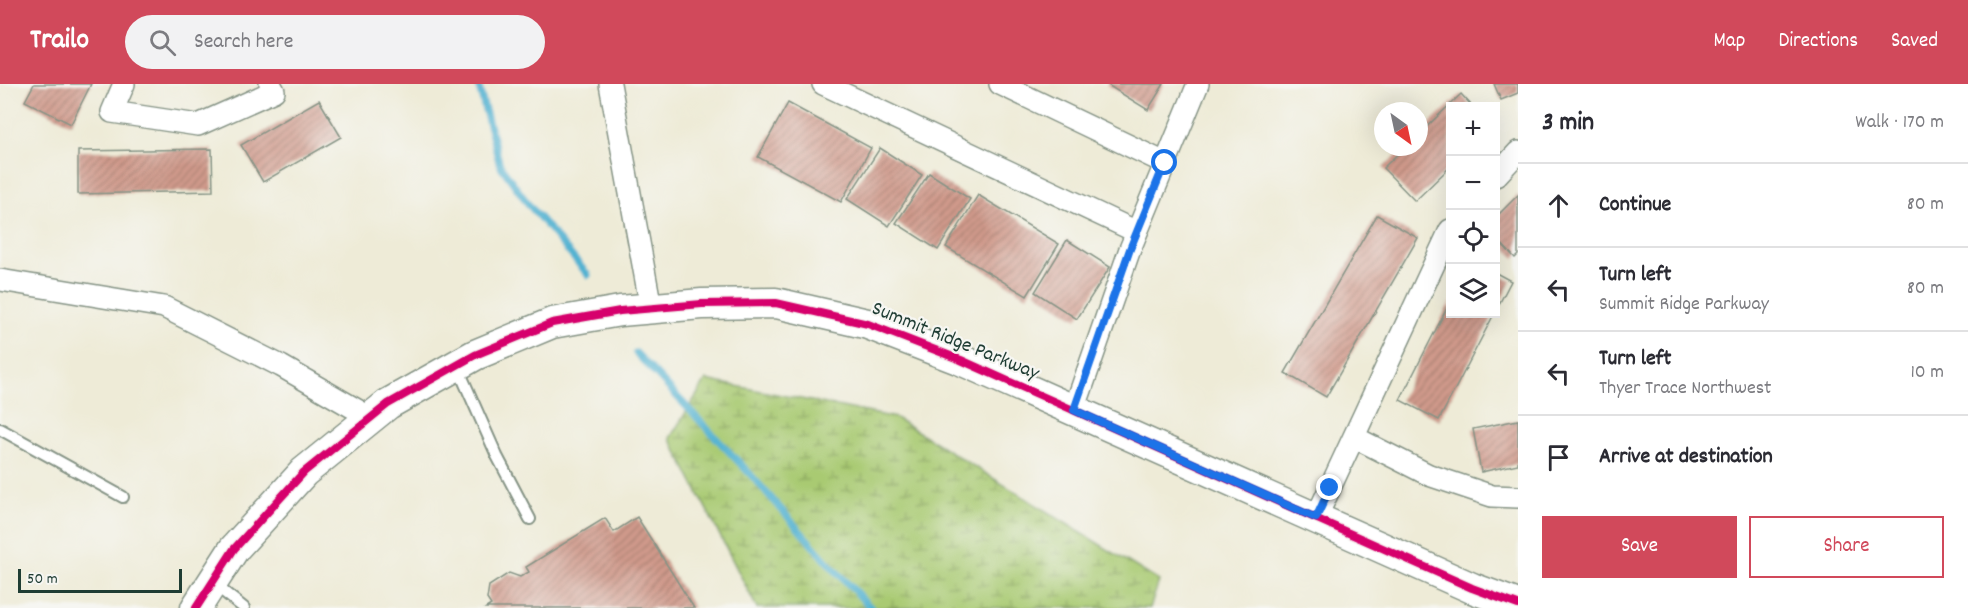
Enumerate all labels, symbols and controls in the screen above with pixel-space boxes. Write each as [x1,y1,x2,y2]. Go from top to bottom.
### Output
search box [125,15,545,69]
text: Trailo [30,22,89,62]
icon: search [146,26,179,59]
text: Search here [194,27,293,58]
text: Map [1714,27,1745,57]
text: Directions [1778,27,1858,57]
text: Saved [1891,27,1938,57]
north arrow [1374,102,1428,156]
map controls [1446,102,1500,318]
button: + [1446,102,1500,156]
text: 3 min [1542,105,1594,142]
text: Walk · 170 m [1855,109,1944,137]
route start [1151,149,1177,175]
button: − [1446,156,1500,210]
icon: ahead [1542,189,1575,222]
text: Continue [1599,190,1671,221]
text: 80 m [1907,191,1944,219]
button: locate [1446,210,1500,264]
text: Turn left [1599,260,1671,291]
button: layers [1446,264,1500,318]
icon: left [1542,273,1575,306]
text: 80 m [1907,275,1944,303]
text: Summit Ridge Parkway [1599,291,1769,319]
street label: Summit Ridge Parkway [867,295,1044,390]
text: Turn left [1599,344,1671,375]
icon: left [1542,357,1575,390]
text: 10 m [1910,359,1944,387]
text: Thyer Trace Northwest [1599,375,1772,403]
icon: arrive [1542,441,1575,474]
text: Arrive at destination [1599,442,1773,473]
route end [1316,474,1342,500]
button: Save [1542,516,1737,578]
button: Share [1749,516,1944,578]
scale bar [18,566,182,594]
text: 50 m [27,568,58,591]

